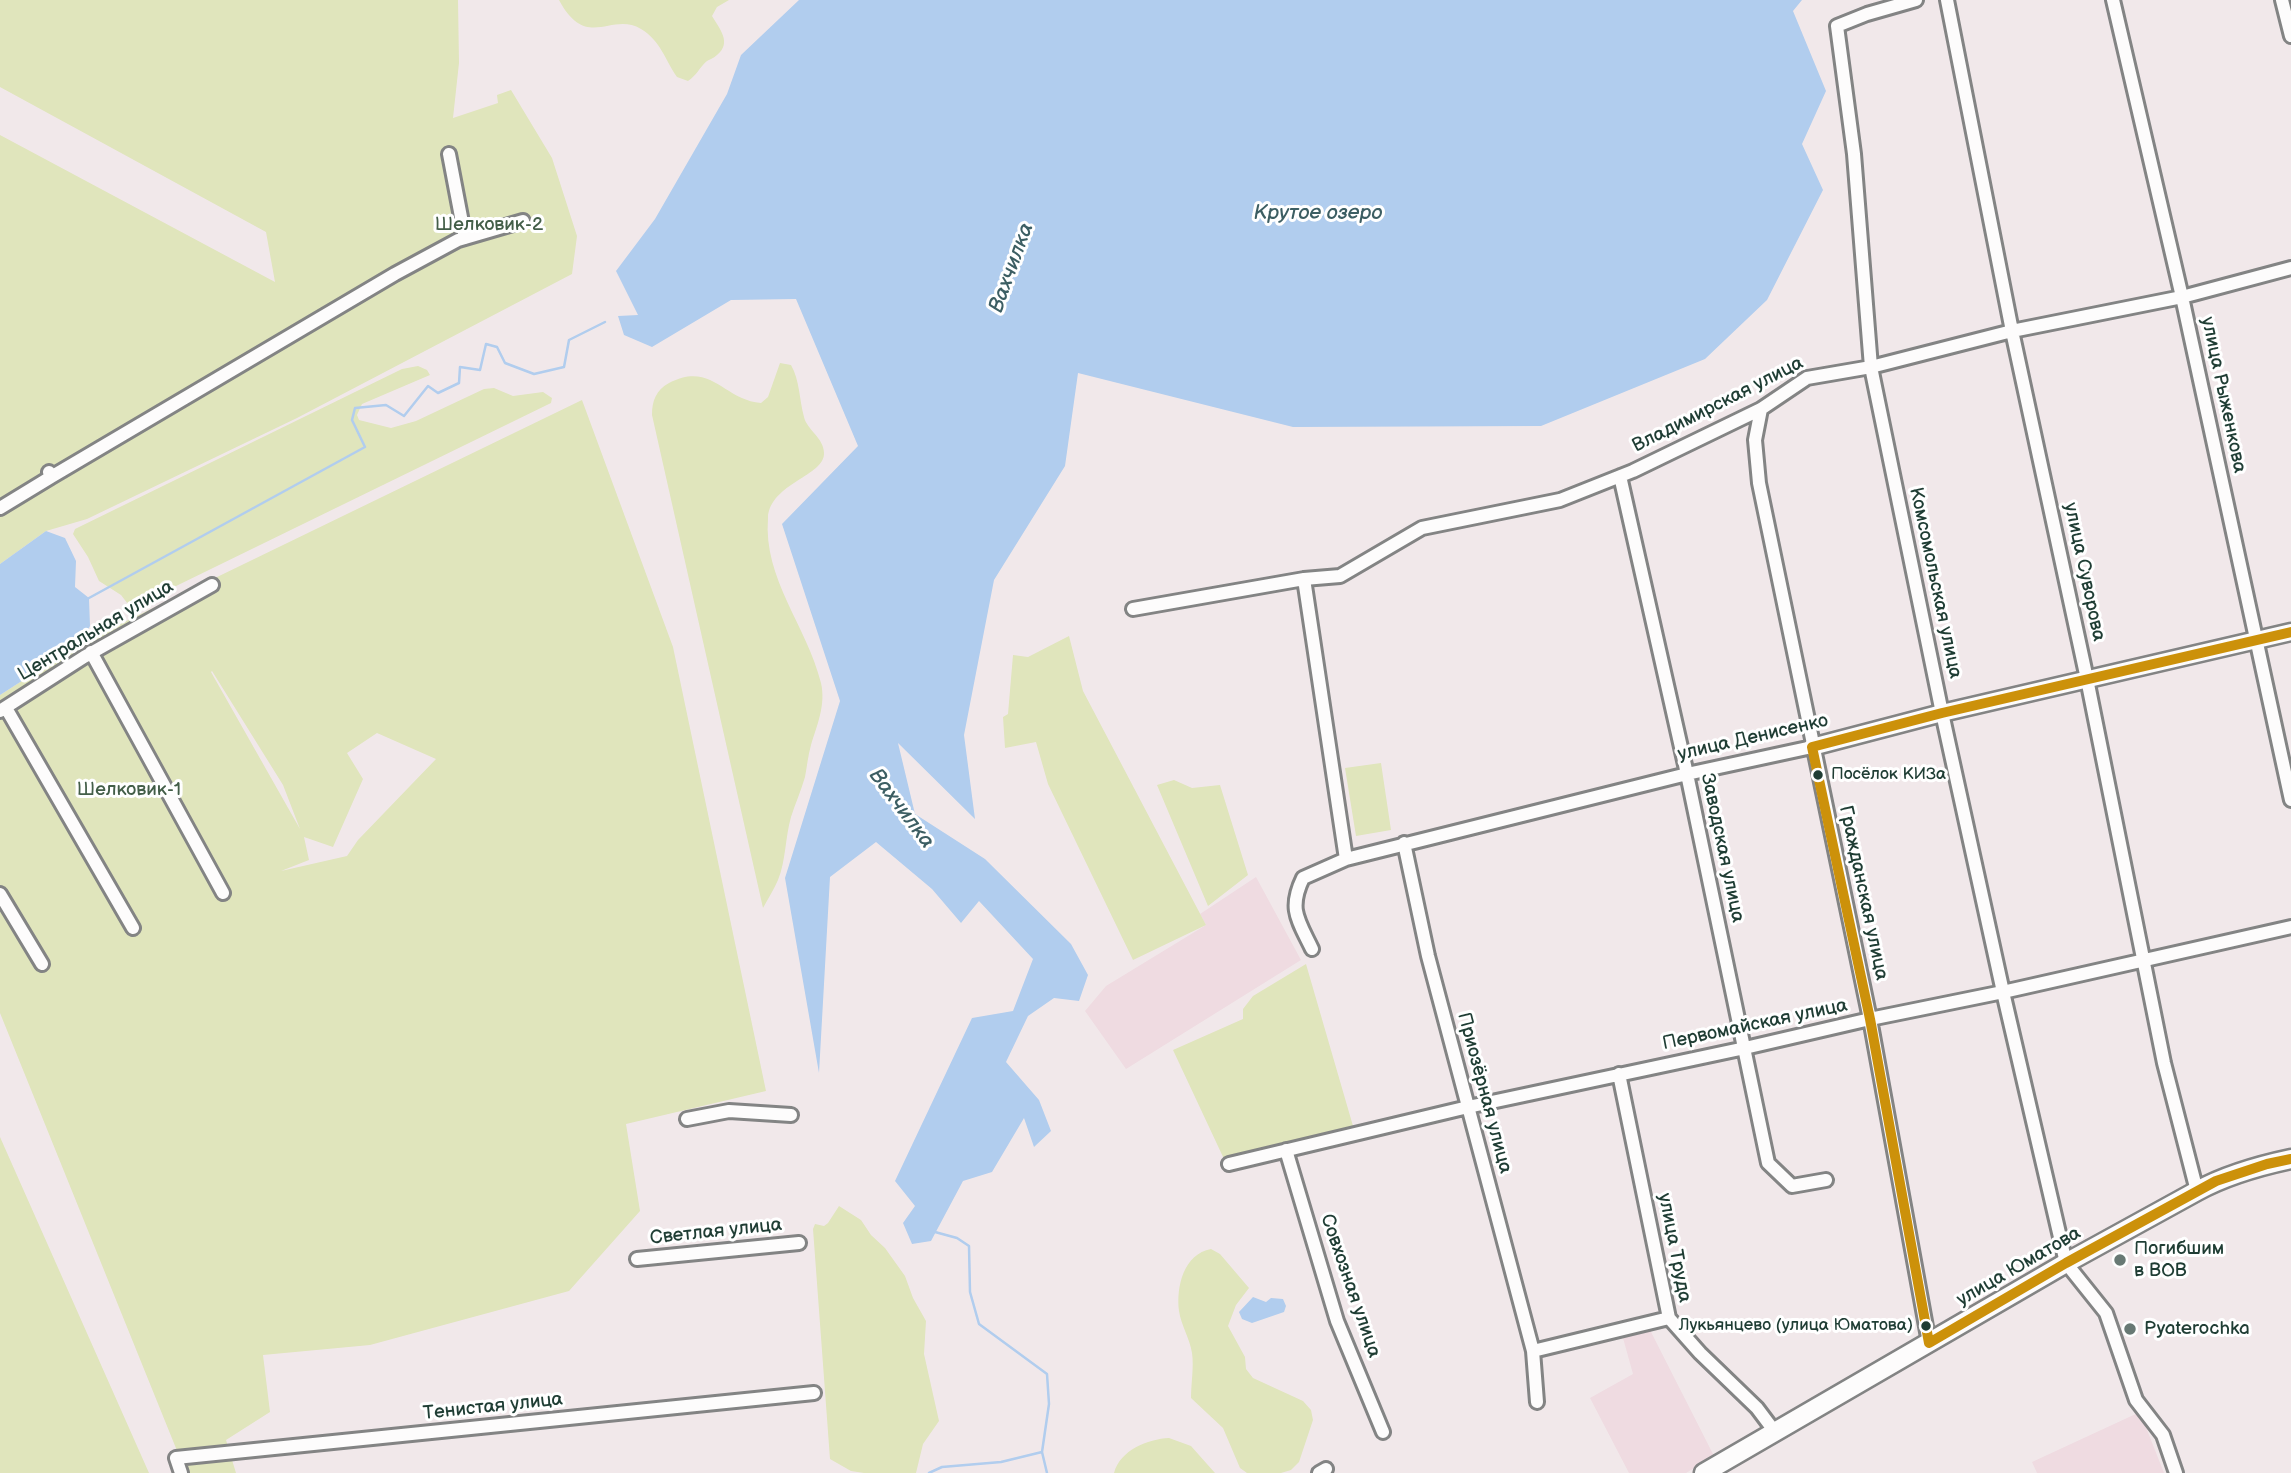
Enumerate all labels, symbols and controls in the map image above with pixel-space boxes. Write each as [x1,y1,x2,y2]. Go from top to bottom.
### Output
water label: Крутое озеро [1254,201,1382,227]
park label: Шелковик-2 [435,214,543,236]
water label: Вахчилка [984,220,1040,316]
street label: улица Рыженкова [2195,315,2251,475]
street label: Владимирская улица [1629,352,1807,458]
street label: Комсомольская улица [1904,485,1966,681]
street label: улица Суворова [2058,501,2110,643]
street label: Центральная улица [14,576,178,686]
street label: улица Денисенко [1676,710,1830,766]
water label: Вахчилка [863,764,939,854]
place label: Посёлок КИЗа [1831,765,1946,785]
marker: Посёлок КИЗа [1811,768,1825,782]
street label: Заводская улица [1695,771,1749,925]
park label: Шелковик-1 [77,779,181,801]
street label: Гражданская улица [1833,804,1893,982]
street label: Первомайская улица [1660,994,1850,1056]
street label: Приозёрная улица [1452,1010,1516,1176]
street label: улица Труда [1652,1191,1696,1305]
street label: Совхозная улица [1315,1211,1385,1361]
street label: Светлая улица [649,1214,783,1250]
street label: улица Юматова [1953,1222,2085,1312]
place label: Погибшим в ВОВ [2134,1238,2224,1282]
marker: Погибшим в ВОВ [2112,1252,2128,1268]
place label: Лукьянцево (улица Юматова) [1679,1316,1913,1336]
place label: Pyaterochka [2144,1318,2250,1340]
marker: Лукьянцево (улица Юматова) [1919,1319,1933,1333]
marker: Pyaterochka [2122,1321,2138,1337]
street label: Тенистая улица [422,1388,564,1426]

